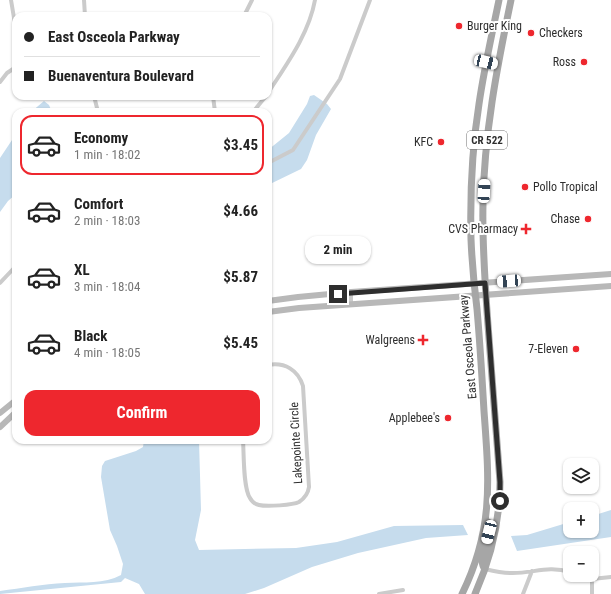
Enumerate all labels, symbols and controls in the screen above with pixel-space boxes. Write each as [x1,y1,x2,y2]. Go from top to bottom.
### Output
place label: Burger King [467,19,522,33]
marker: Burger King [454,21,464,31]
place label: Checkers [539,26,583,40]
text: East Osceola Parkway [48,28,180,46]
marker: Checkers [526,28,536,38]
car [473,53,499,71]
place label: Ross [553,55,576,69]
marker: Ross [579,57,589,67]
text: Buenaventura Boulevard [48,67,194,85]
icon: car [26,127,62,163]
text: Economy [74,129,128,147]
road number: CR 522 [467,131,507,149]
place label: KFC [414,135,433,149]
text: $3.45 [223,136,258,154]
marker: KFC [436,137,446,147]
text: 1 min · 18:02 [74,147,140,162]
car [477,179,491,203]
place label: Pollo Tropical [533,180,598,194]
marker: Pollo Tropical [520,182,530,192]
icon: car [26,193,62,229]
text: Comfort [74,195,123,213]
text: $4.66 [223,202,258,220]
place label: Chase [551,212,580,226]
text: 2 min · 18:03 [74,213,140,228]
marker: Chase [583,214,593,224]
place label: CVS Pharmacy [448,222,518,236]
marker: CVS Pharmacy [521,224,531,234]
callout: 2 min [305,236,371,264]
text: 2 min [324,242,352,257]
icon: car [26,259,62,295]
text: XL [74,261,90,279]
text: $5.87 [223,268,258,286]
car [497,274,521,288]
text: 3 min · 18:04 [74,279,140,294]
route end [329,285,347,303]
street label: East Osceola Parkway [456,294,480,400]
icon: car [26,325,62,361]
text: Black [74,327,107,345]
place label: Walgreens [366,333,415,347]
text: $5.45 [223,334,258,352]
marker: Walgreens [418,335,428,345]
place label: 7-Eleven [528,342,568,356]
marker: 7-Eleven [571,344,581,354]
text: 4 min · 18:05 [74,345,140,360]
button: Confirm [24,390,260,436]
street label: Lakepointe Circle [287,401,305,484]
place label: Applebee's [389,411,440,425]
marker: Applebee's [443,413,453,423]
map controls [563,458,599,582]
button: layers [563,458,599,494]
route start [491,492,509,510]
button: + [563,502,599,538]
car [480,519,498,545]
button: − [563,546,599,582]

